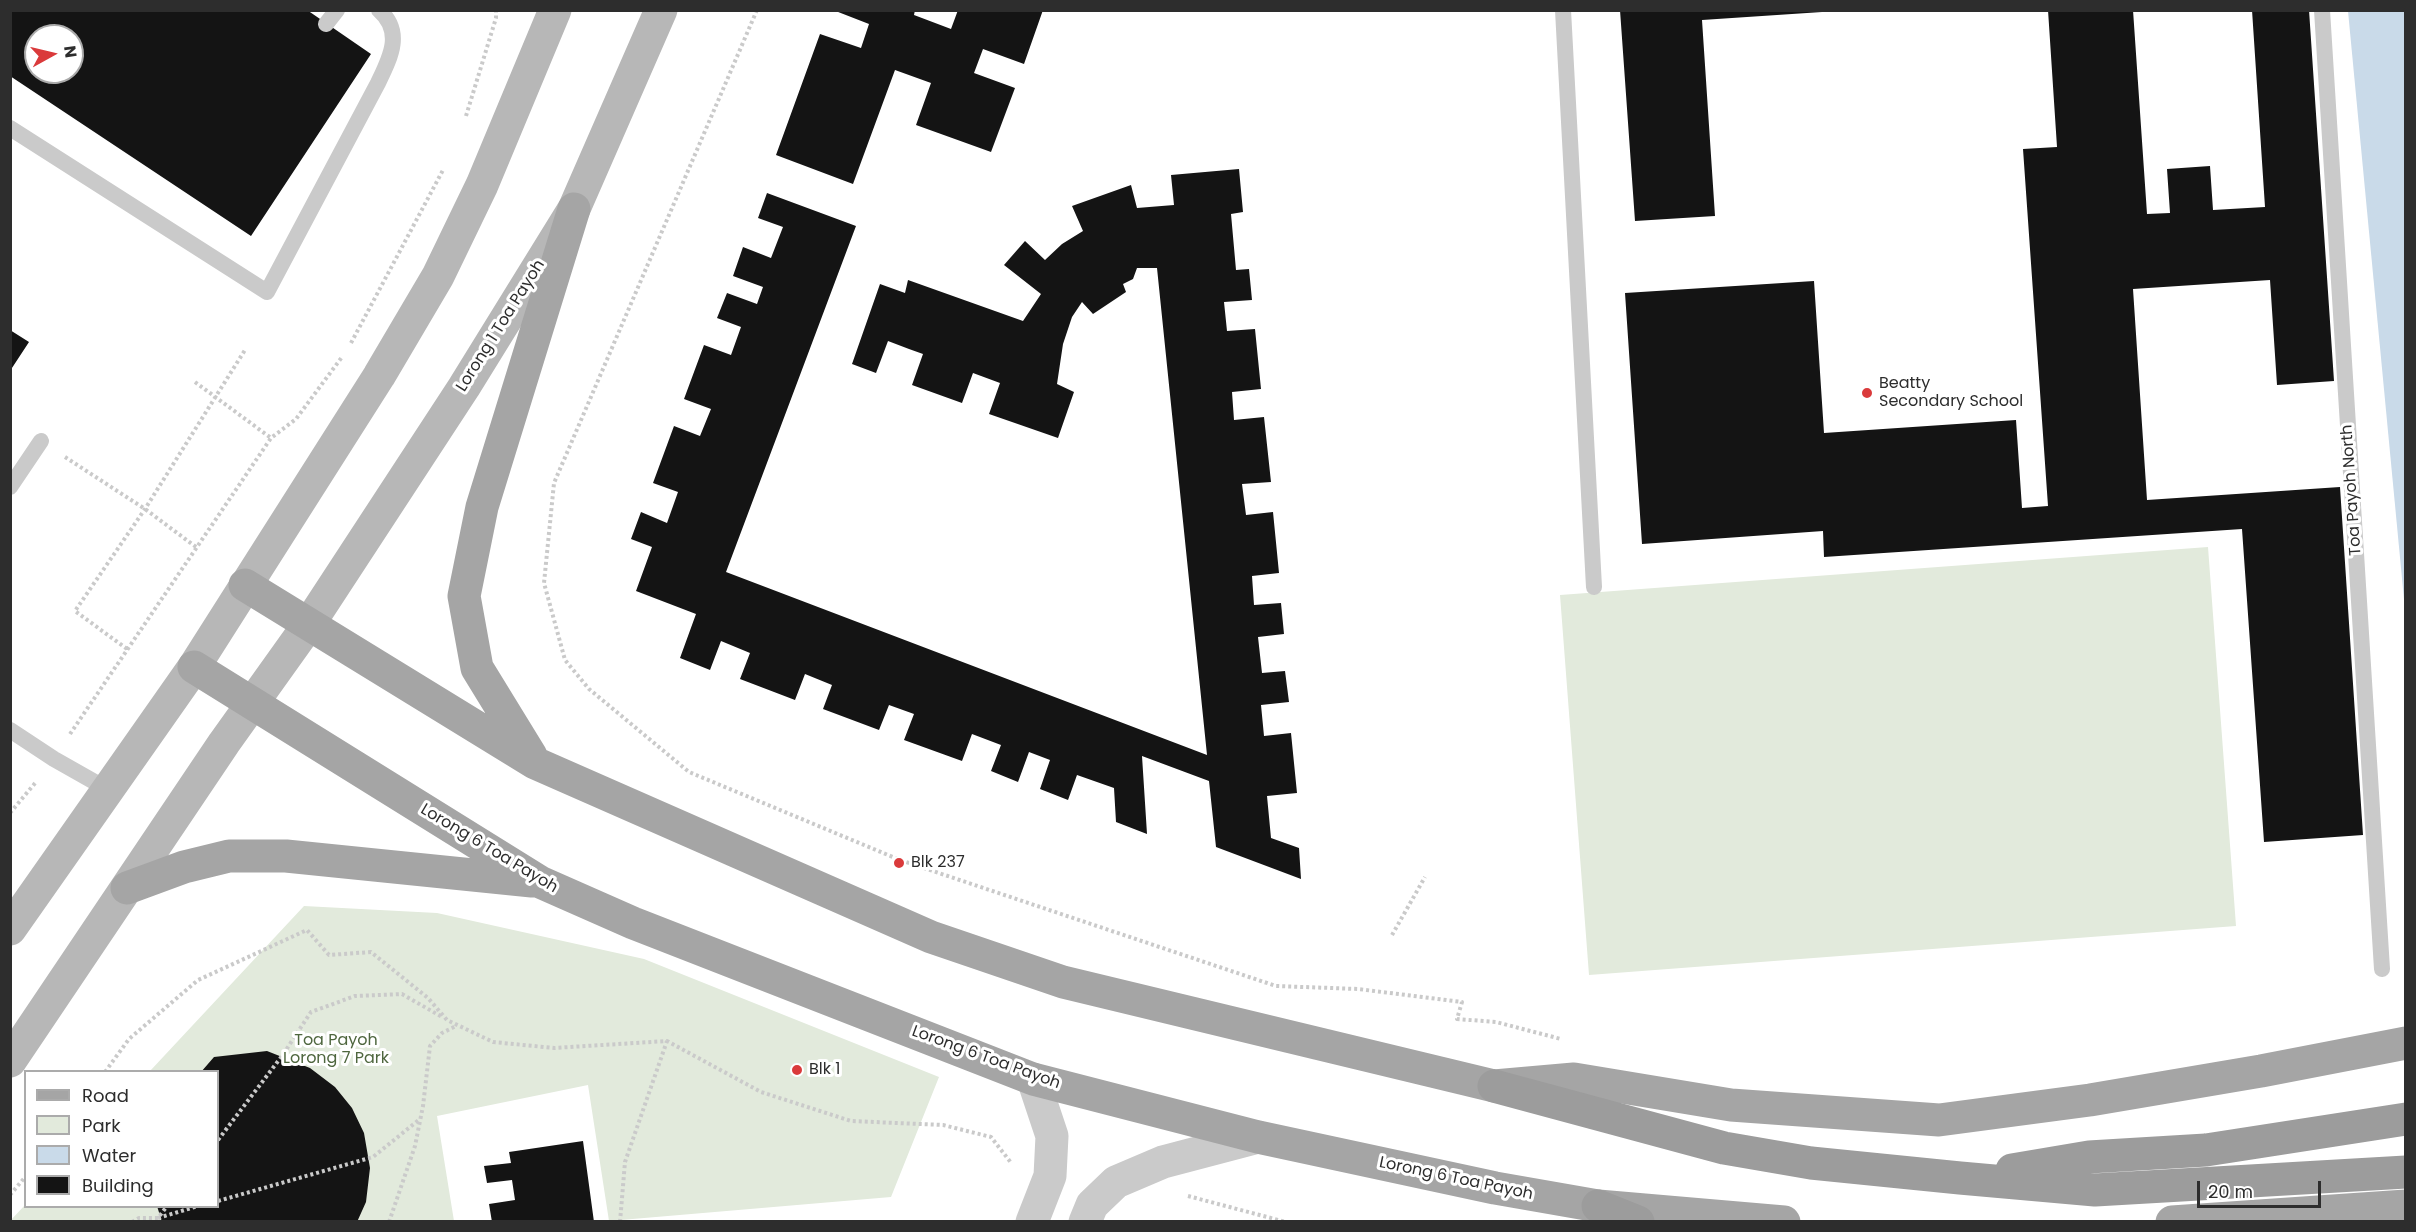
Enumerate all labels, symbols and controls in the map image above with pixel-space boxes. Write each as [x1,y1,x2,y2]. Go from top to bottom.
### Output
north arrow [24,24,84,84]
text: N [58,44,83,59]
street label: Lorong 1 Toa Payoh [453,257,549,395]
place label: Beatty Secondary School [1879,374,2023,412]
marker: Beatty Secondary School [1860,386,1874,400]
street label: Toa Payoh North [2338,424,2366,556]
street label: Lorong 6 Toa Payoh [417,800,561,898]
place label: Blk 237 [911,853,965,873]
marker: Blk 237 [892,856,906,870]
street label: Lorong 6 Toa Payoh [909,1022,1063,1094]
park label: Toa Payoh Lorong 7 Park [283,1031,389,1069]
place label: Blk 1 [809,1060,840,1080]
marker: Blk 1 [790,1063,804,1077]
legend [24,1070,219,1208]
text: Road [82,1083,129,1108]
text: Park [82,1113,121,1138]
text: Water [82,1143,136,1168]
street label: Lorong 6 Toa Payoh [1377,1153,1535,1205]
scale bar [2200,1169,2324,1207]
text: Building [82,1173,154,1198]
text: 20 m [2208,1179,2253,1204]

